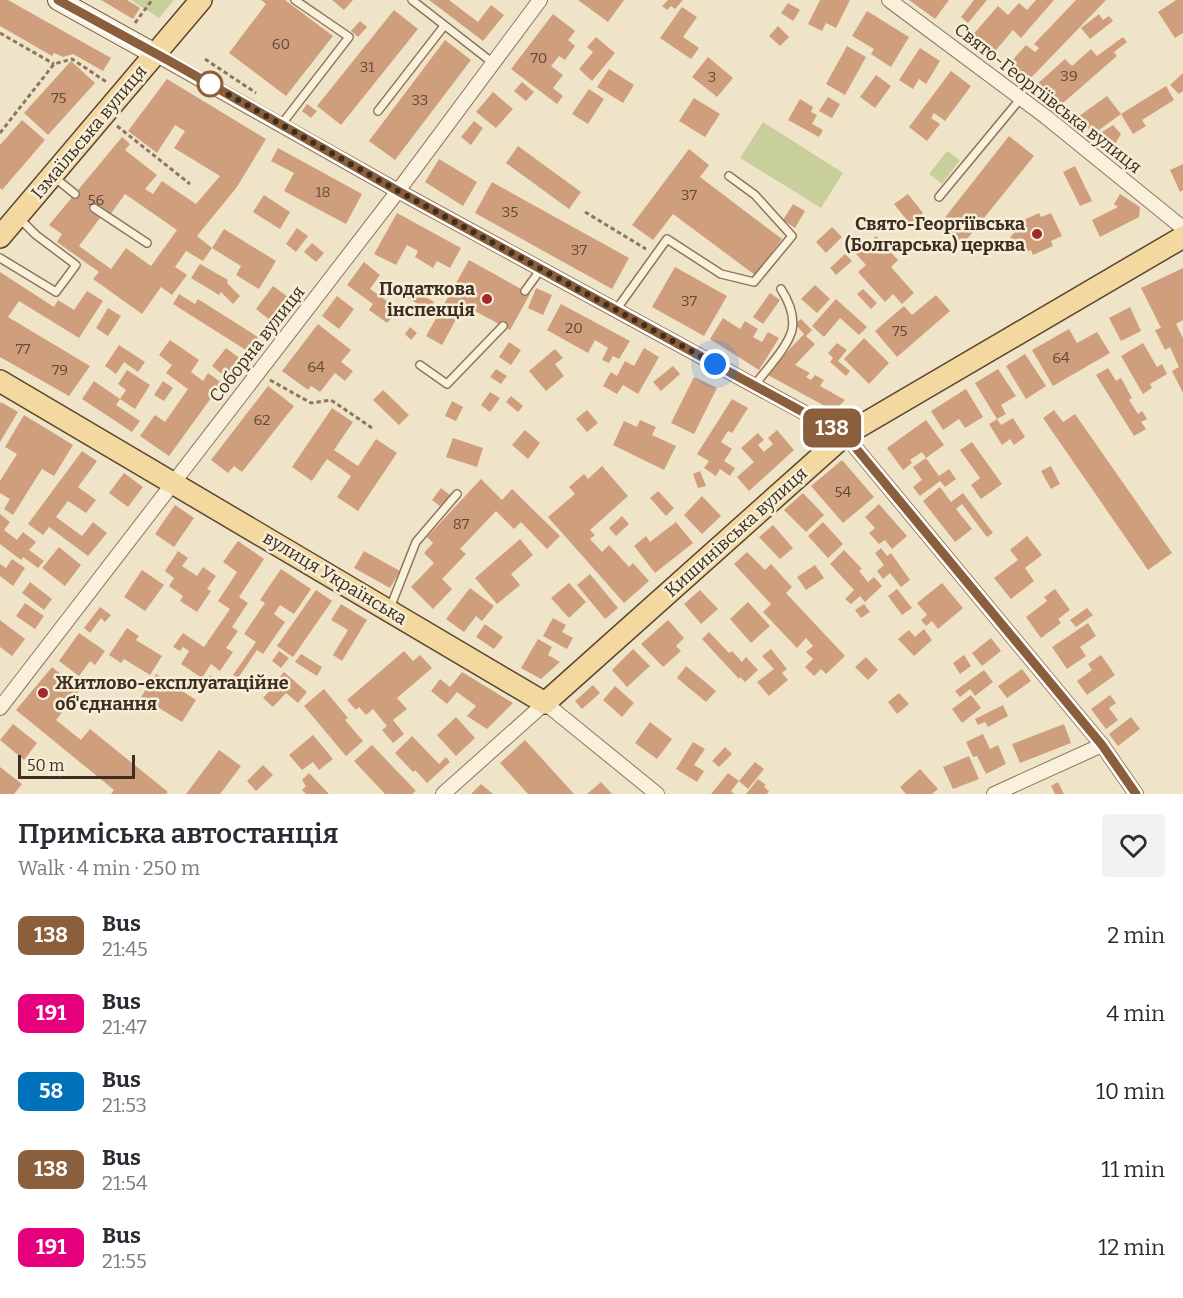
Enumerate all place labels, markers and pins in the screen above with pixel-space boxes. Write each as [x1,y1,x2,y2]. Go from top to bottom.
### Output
unlabelled marker [197,71,223,97]
place label: Свято-Георгіївська (Болгарська) церква [845,213,1025,256]
marker: Свято-Георгіївська (Болгарська) церква [1030,227,1044,241]
place label: Податкова інспекція [379,278,475,321]
marker: Податкова інспекція [480,292,494,306]
place label: Житлово-експлуатаційне об'єднання [55,672,289,715]
marker: Житлово-експлуатаційне об'єднання [36,686,50,700]

